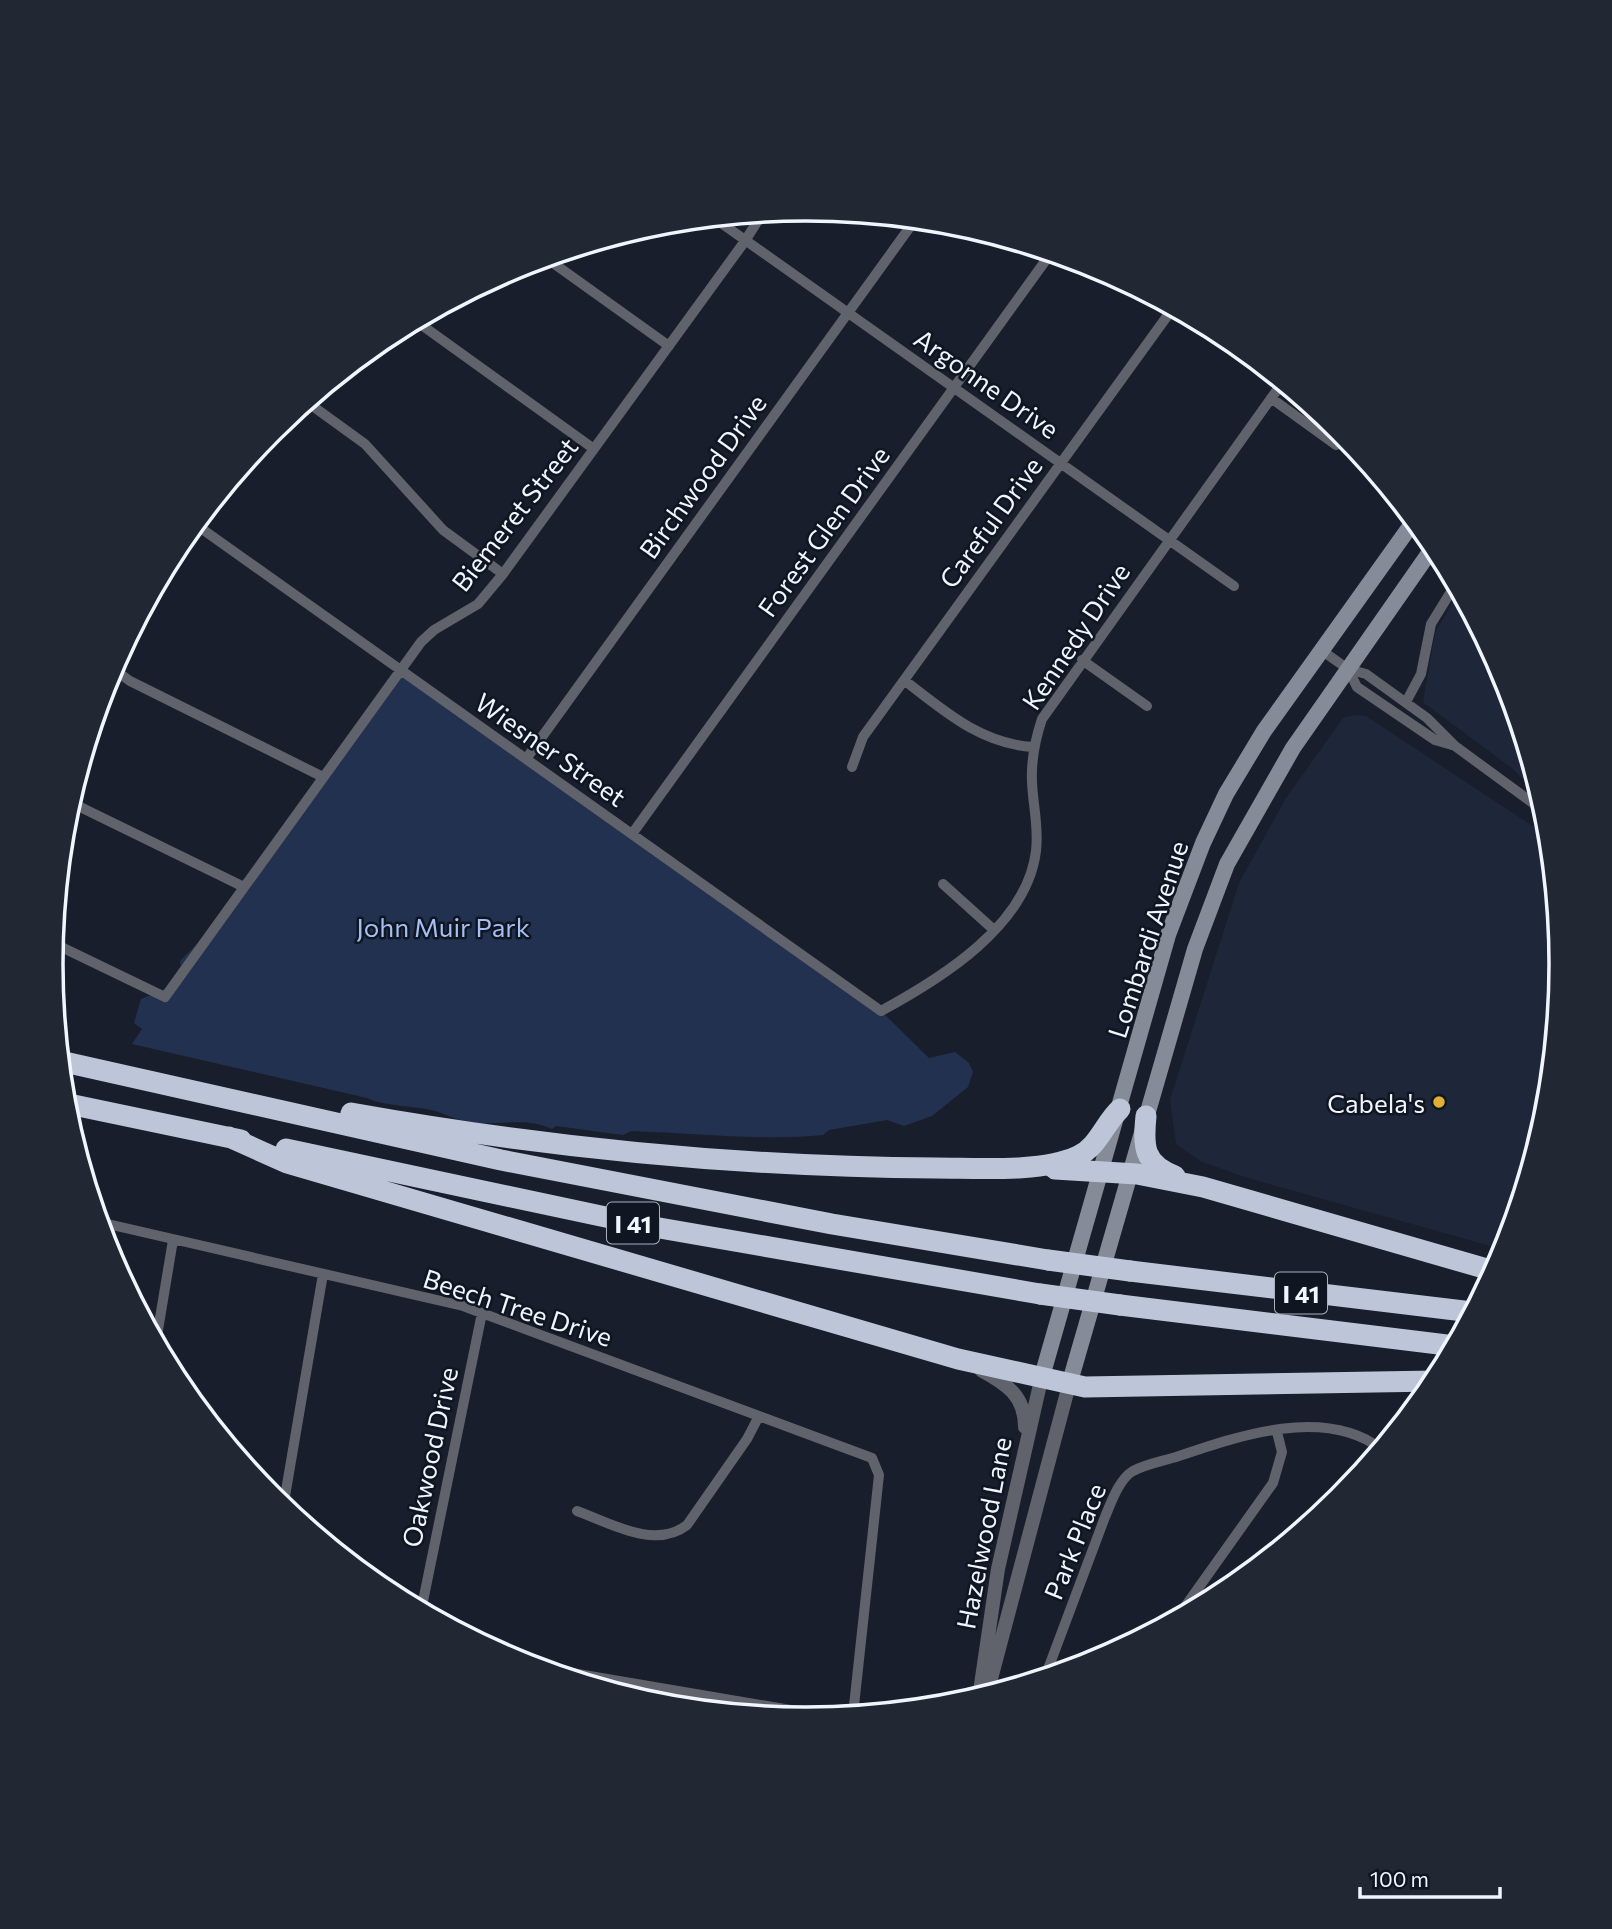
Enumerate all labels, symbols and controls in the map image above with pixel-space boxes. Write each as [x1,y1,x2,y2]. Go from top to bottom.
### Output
street label: Argonne Drive [909,322,1065,444]
street label: Birchwood Drive [632,388,772,564]
street label: Biemeret Street [444,431,584,597]
street label: Forest Glen Drive [751,440,895,622]
street label: Careful Drive [932,451,1048,593]
street label: Kennedy Drive [1015,557,1135,715]
street label: Wiesner Street [470,686,632,812]
street label: Lombardi Avenue [1101,837,1193,1041]
park label: John Muir Park [356,911,530,942]
place label: Cabela's [1327,1087,1425,1118]
marker: Cabela's [1431,1094,1447,1110]
road number: I 41 [607,1203,659,1244]
street label: Beech Tree Drive [420,1262,616,1352]
road number: I 41 [1275,1273,1327,1314]
street label: Oakwood Drive [395,1364,463,1550]
street label: Hazelwood Lane [949,1434,1017,1632]
street label: Park Place [1037,1478,1111,1604]
scale bar [1360,1856,1500,1900]
text: 100 m [1370,1866,1429,1891]

